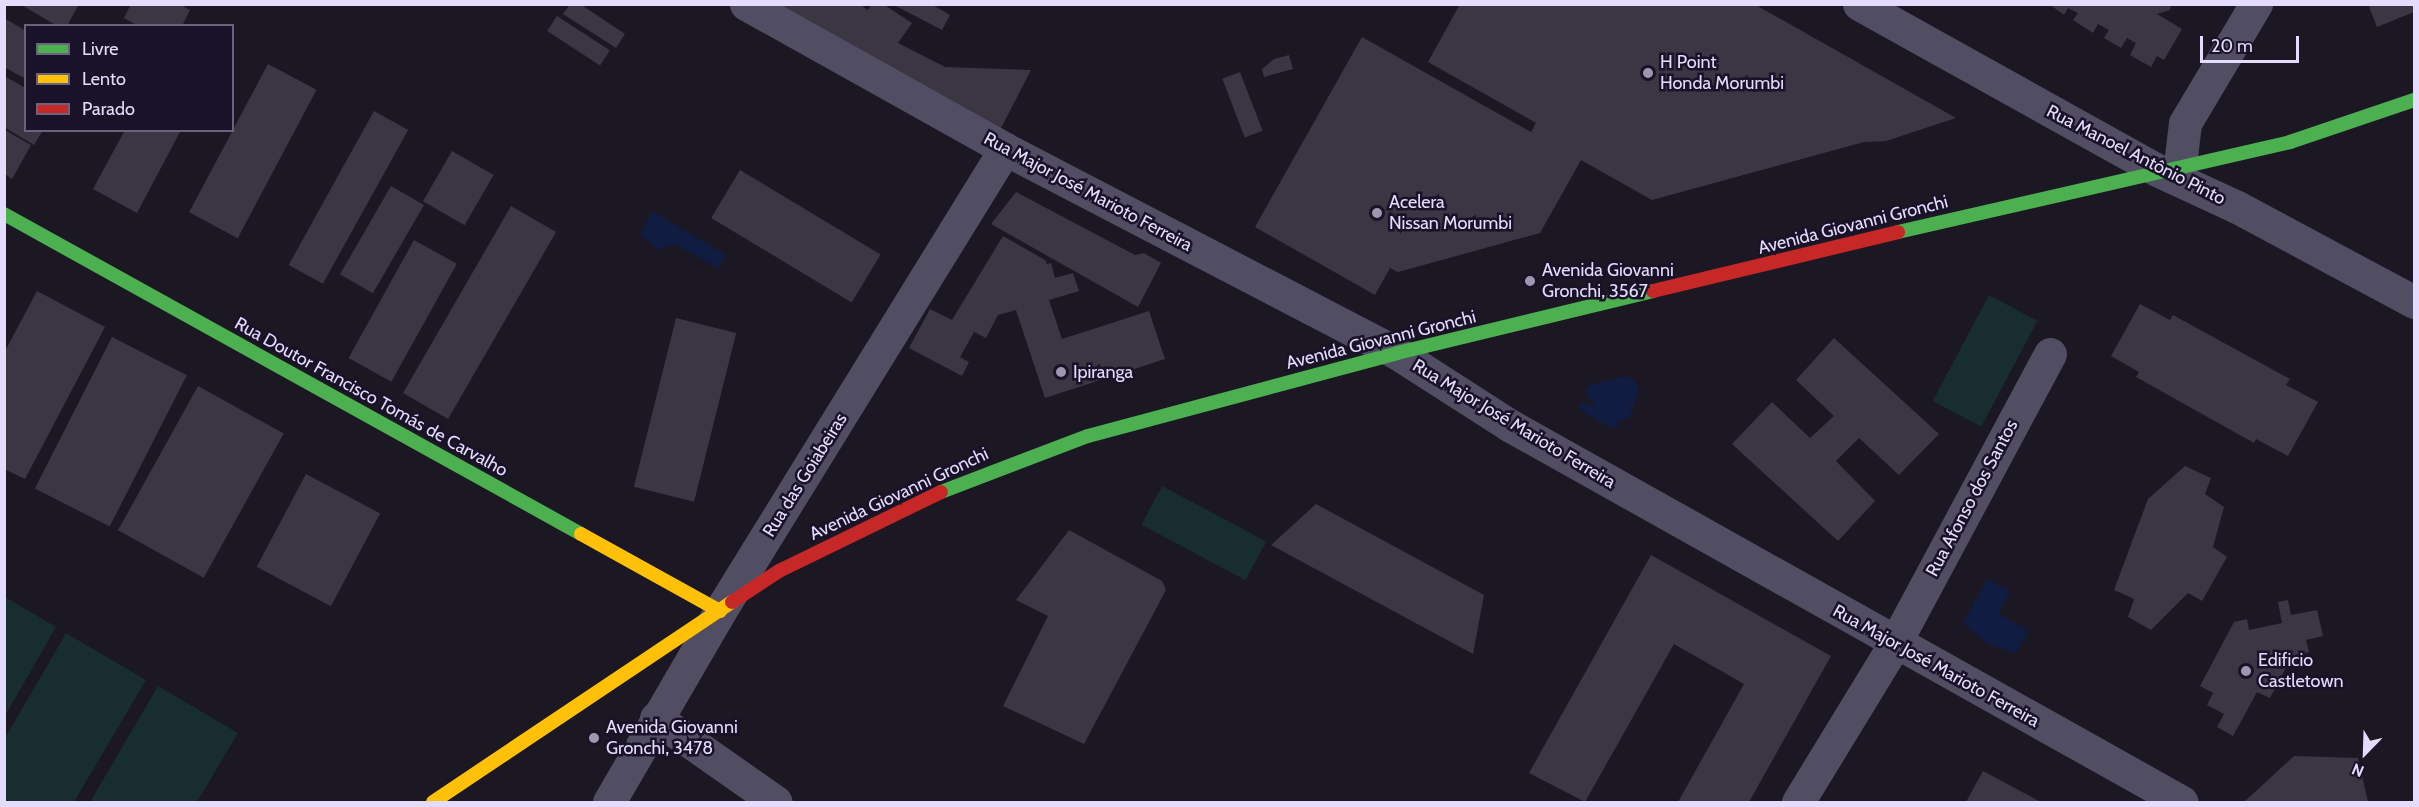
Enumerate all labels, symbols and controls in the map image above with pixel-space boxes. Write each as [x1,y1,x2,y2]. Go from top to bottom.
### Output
legend [24,24,234,132]
scale bar [2203,24,2302,62]
text: 20 m [2211,35,2253,57]
text: Livre [82,38,118,60]
place label: H Point Honda Morumbi [1660,52,1784,94]
marker: H Point Honda Morumbi [1641,66,1655,80]
text: Lento [82,68,126,90]
text: Parado [82,98,135,120]
street label: Rua Manoel Antônio Pinto [2043,100,2229,210]
street label: Rua Major José Marioto Ferreira [980,128,1196,256]
street label: Avenida Giovanni Gronchi [1756,191,1950,259]
place label: Acelera Nissan Morumbi [1389,192,1512,234]
marker: Acelera Nissan Morumbi [1370,206,1384,220]
place label: Avenida Giovanni Gronchi, 3567 [1542,260,1674,302]
marker: Avenida Giovanni Gronchi, 3567 [1523,274,1537,288]
street label: Avenida Giovanni Gronchi [1284,306,1478,374]
street label: Rua Doutor Francisco Tomás de Carvalho [231,313,511,481]
street label: Rua Major José Marioto Ferreira [1409,355,1619,493]
place label: Ipiranga [1073,361,1133,383]
marker: Ipiranga [1054,365,1068,379]
street label: Rua das Goiabeiras [758,409,852,541]
street label: Rua Afonso dos Santos [1921,416,2023,580]
street label: Avenida Giovanni Gronchi [806,443,992,545]
street label: Rua Major José Marioto Ferreira [1829,600,2043,732]
place label: Edificio Castletown [2258,650,2344,692]
marker: Edificio Castletown [2239,664,2253,678]
place label: Avenida Giovanni Gronchi, 3478 [606,717,738,760]
north arrow [2335,723,2395,783]
marker: Avenida Giovanni Gronchi, 3478 [587,731,601,745]
text: N [2349,759,2367,781]

